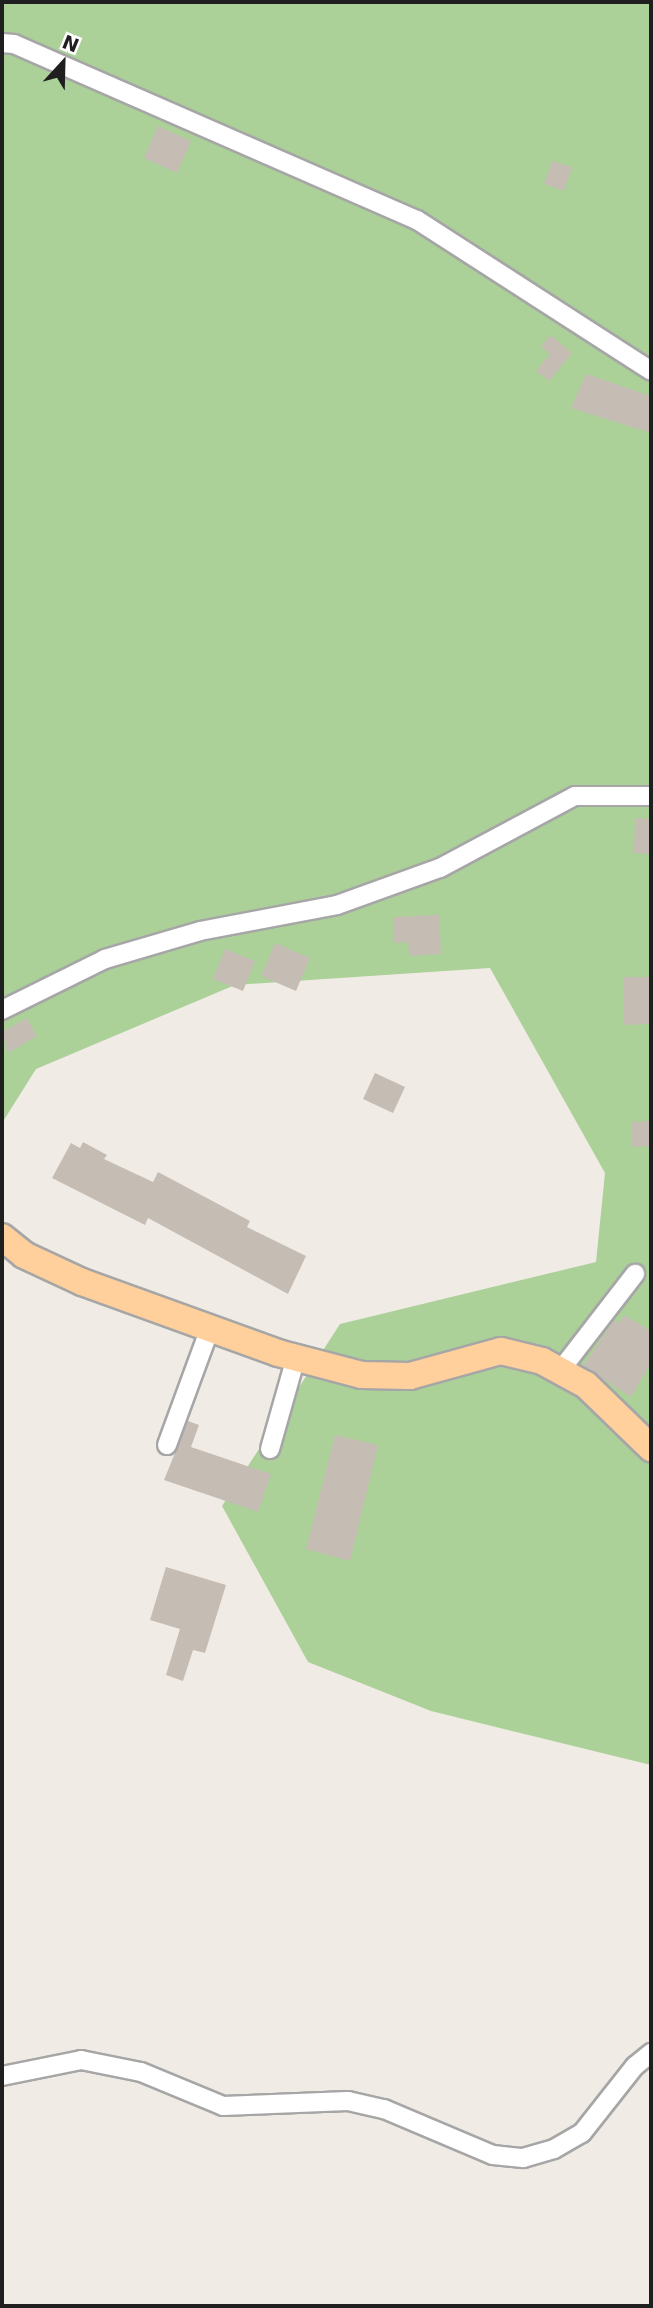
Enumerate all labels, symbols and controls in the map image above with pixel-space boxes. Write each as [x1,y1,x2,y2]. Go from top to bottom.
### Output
north arrow [28,28,98,98]
text: N [59,30,82,57]

